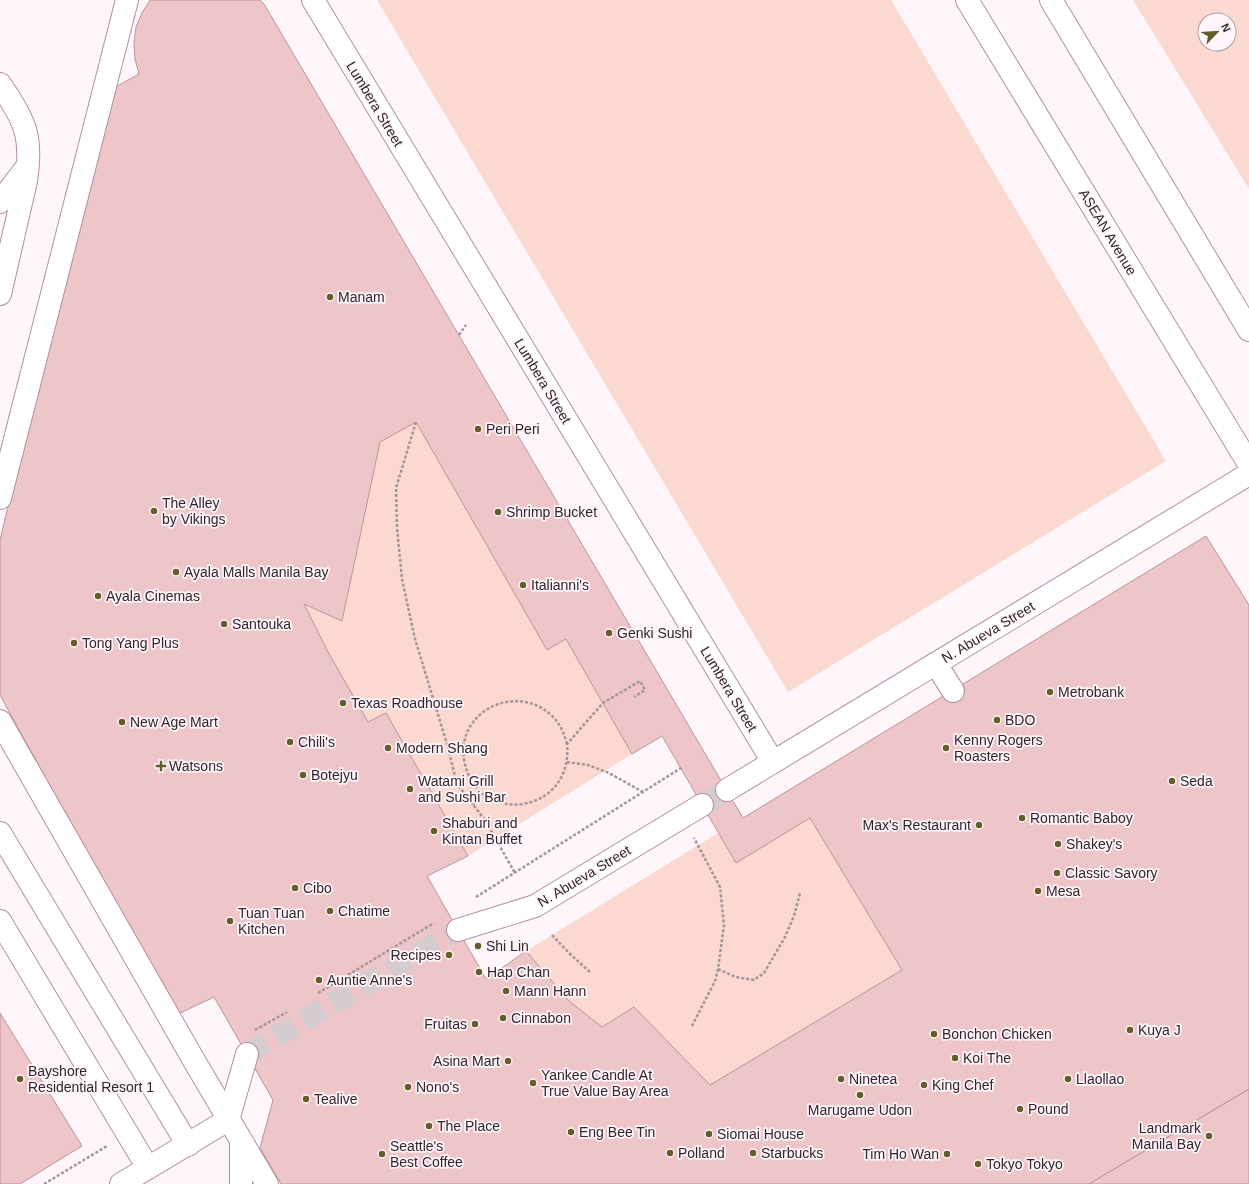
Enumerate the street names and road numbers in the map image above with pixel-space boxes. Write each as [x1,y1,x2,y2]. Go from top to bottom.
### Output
street label: Lumbera Street [343,59,407,150]
street label: ASEAN Avenue [1076,186,1140,278]
street label: Lumbera Street [511,336,575,427]
street label: N. Abueva Street [939,598,1038,666]
street label: Lumbera Street [697,644,761,735]
street label: N. Abueva Street [535,842,634,910]

